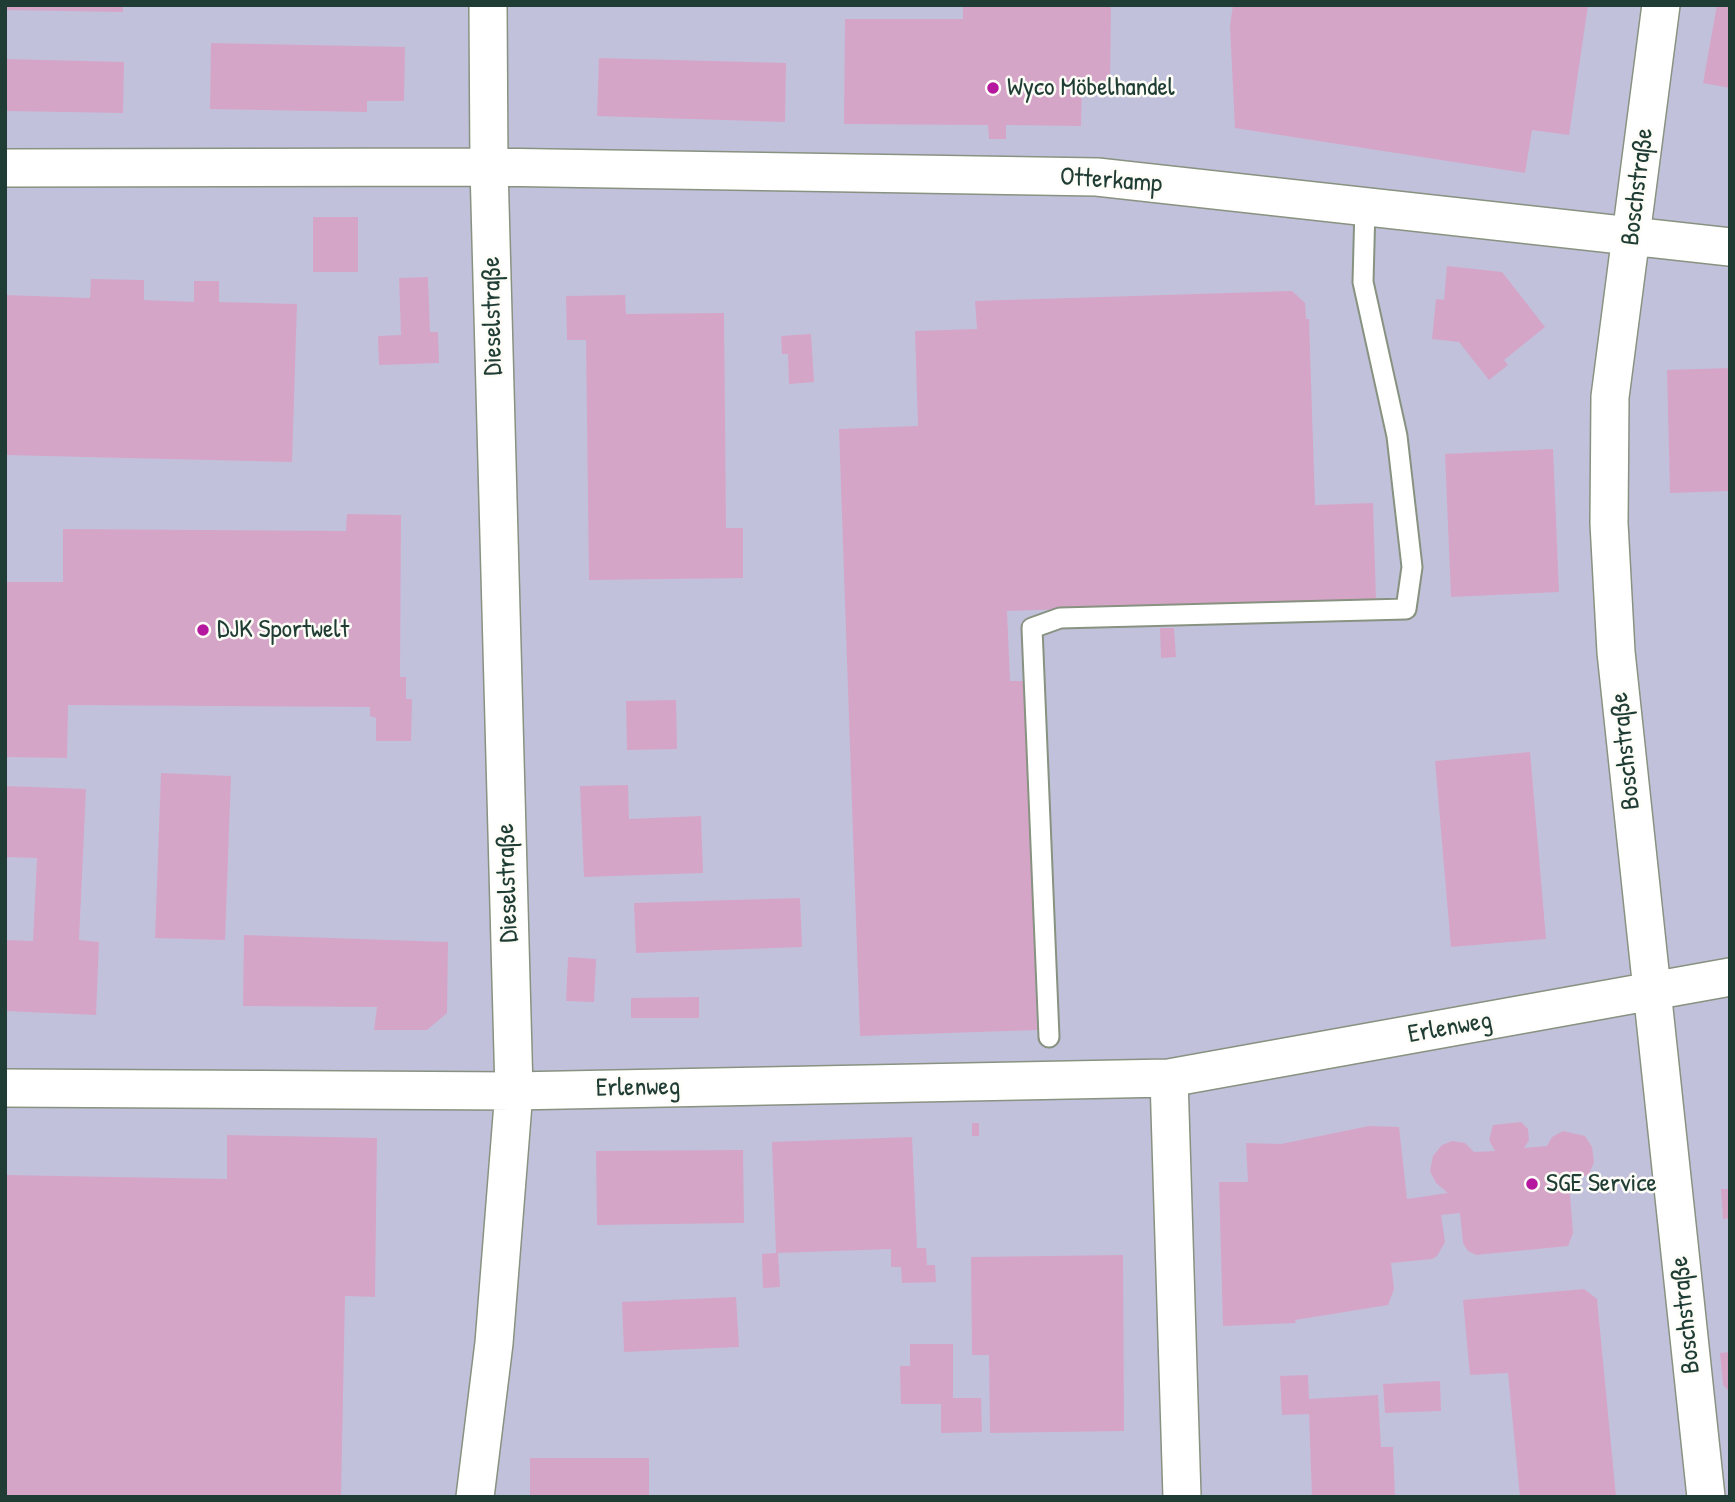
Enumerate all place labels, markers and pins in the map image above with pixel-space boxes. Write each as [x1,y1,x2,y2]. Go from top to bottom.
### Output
place label: Wyco Möbelhandel [1007,72,1175,104]
marker: Wyco Möbelhandel [985,80,1001,96]
place label: DJK Sportwelt [217,614,349,646]
marker: DJK Sportwelt [195,622,211,638]
place label: SGE Service [1546,1168,1657,1200]
marker: SGE Service [1524,1176,1540,1192]

